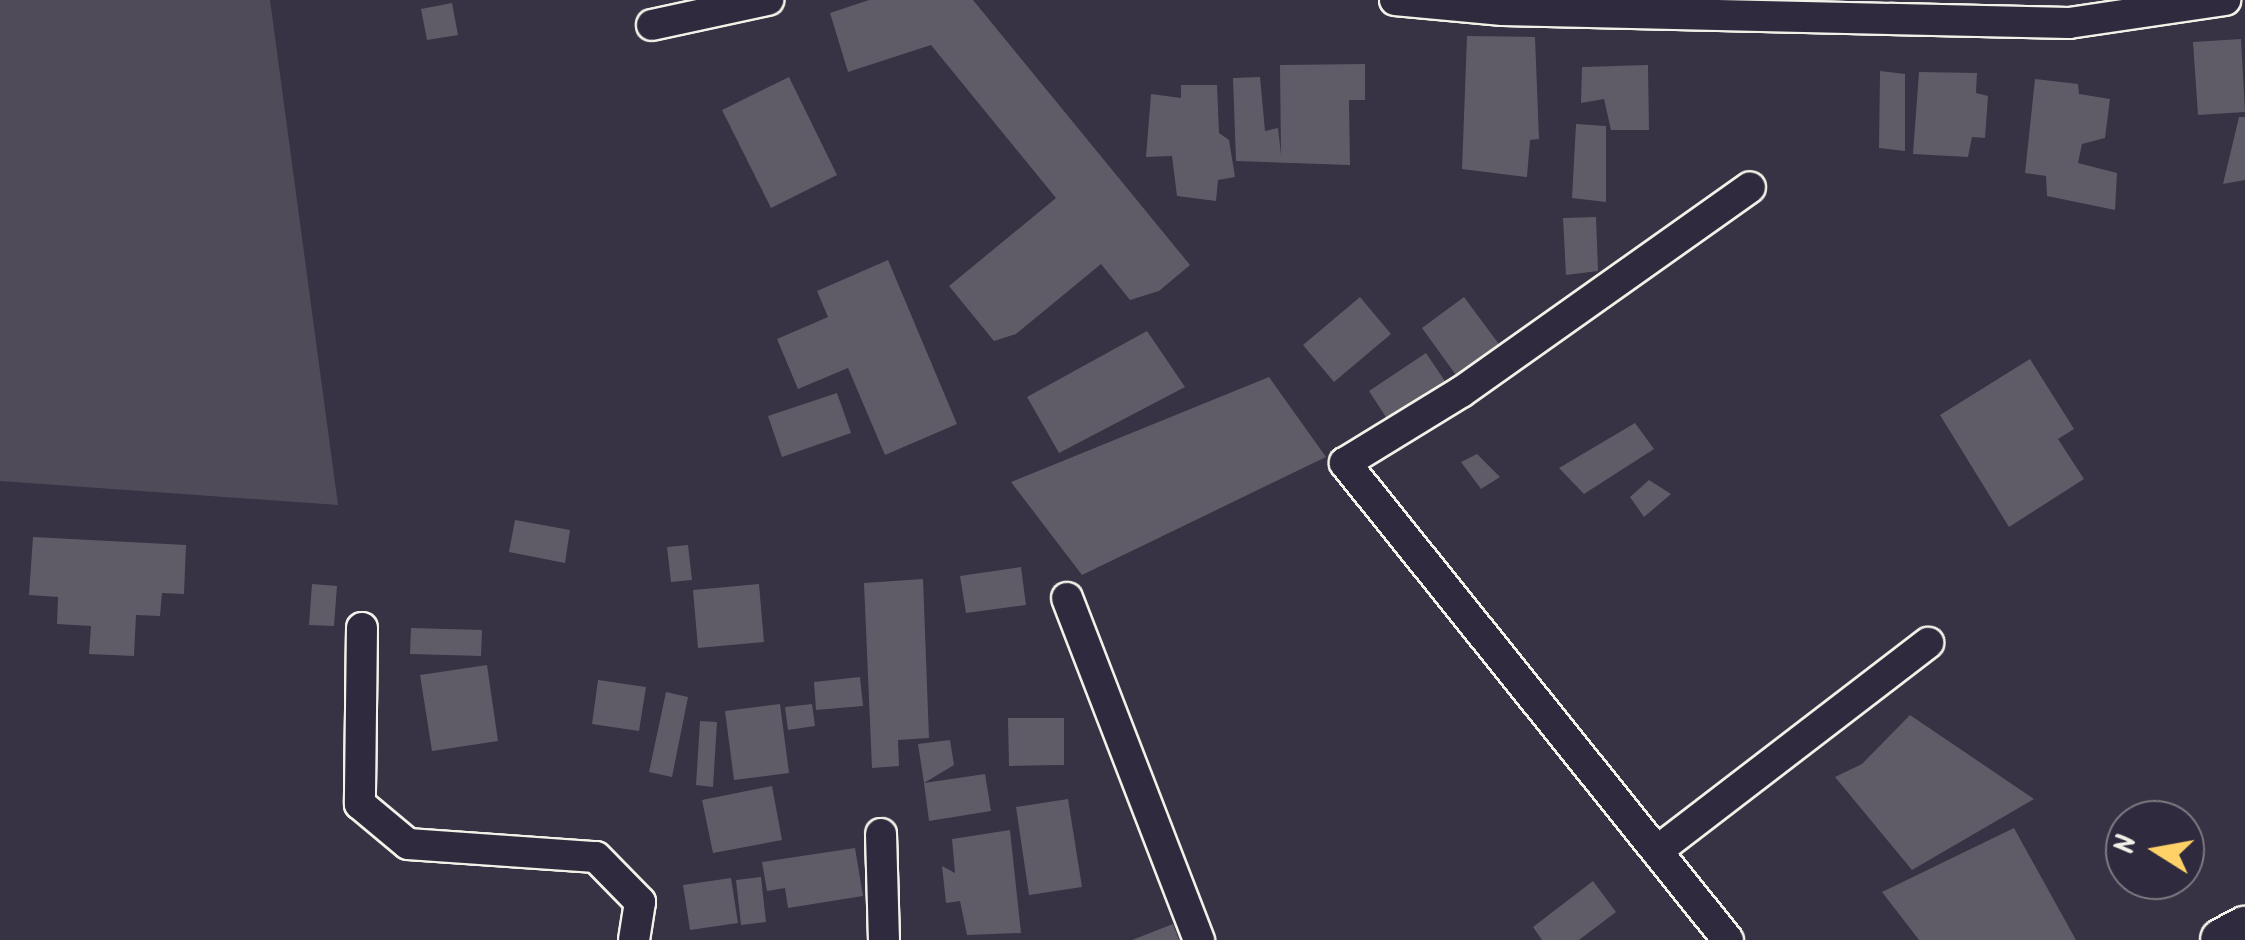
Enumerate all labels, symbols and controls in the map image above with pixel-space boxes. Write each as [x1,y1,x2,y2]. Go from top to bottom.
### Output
north arrow [2105,800,2205,900]
text: N [2103,832,2151,858]

